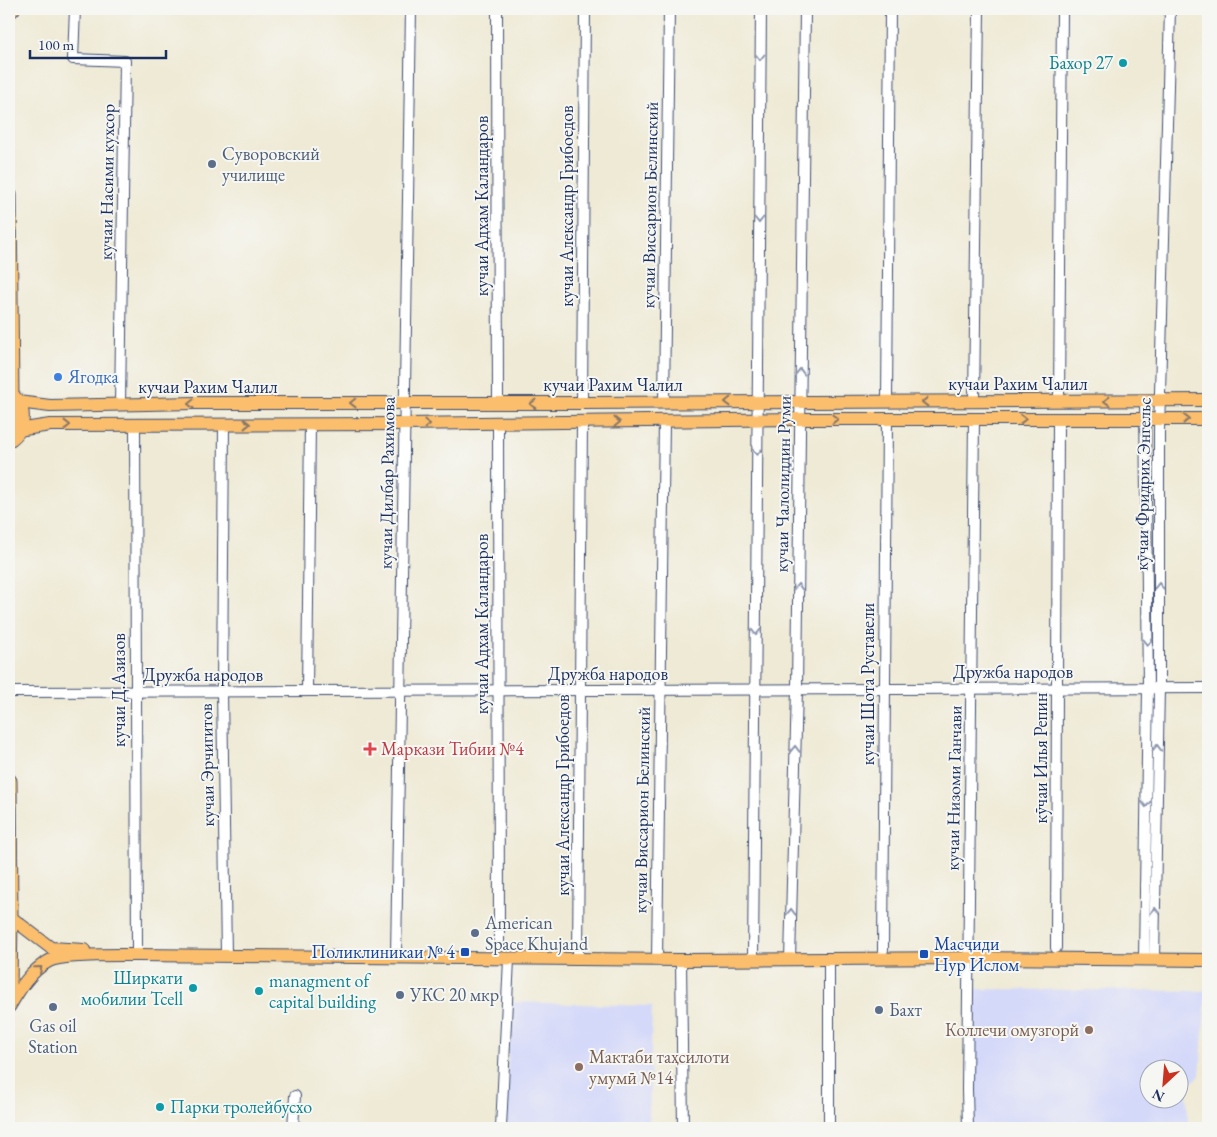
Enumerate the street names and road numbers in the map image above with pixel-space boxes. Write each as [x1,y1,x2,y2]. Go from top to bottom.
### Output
street label: кучаи Виссарион Белинский [636,101,663,308]
street label: кучаи Насими кухсор [94,104,119,260]
street label: кучаи Александр Грибоедов [555,105,578,307]
street label: кучаи Адхам Каландаров [470,115,493,296]
street label: кучаи Рахим Чалил [948,372,1088,395]
street label: кучаи Рахим Чалил [543,373,683,396]
street label: кучаи Рахим Чалил [138,375,278,398]
street label: кучаи Чалолиддин Руми [769,395,796,573]
street label: кучаи Дилбар Рахимова [373,396,400,569]
street label: кӯчаи Фридрих Энгельс [1129,397,1156,571]
street label: кучаи Адхам Каландаров [470,533,493,714]
street label: кучаи Шота Руставели [856,602,879,765]
street label: кучаи Д.Азизов [107,633,130,747]
street label: Дружба народов [953,660,1073,683]
street label: Дружба народов [548,662,668,685]
street label: Дружба народов [143,663,263,686]
street label: кӯчаи Илья Репин [1029,693,1052,823]
street label: кучаи Александр Грибоедов [551,694,574,896]
street label: кучаи Эрчигитов [194,703,219,827]
street label: кучаи Низоми Ганчави [941,705,966,871]
street label: кучаи Виссарион Белинский [628,706,655,913]

